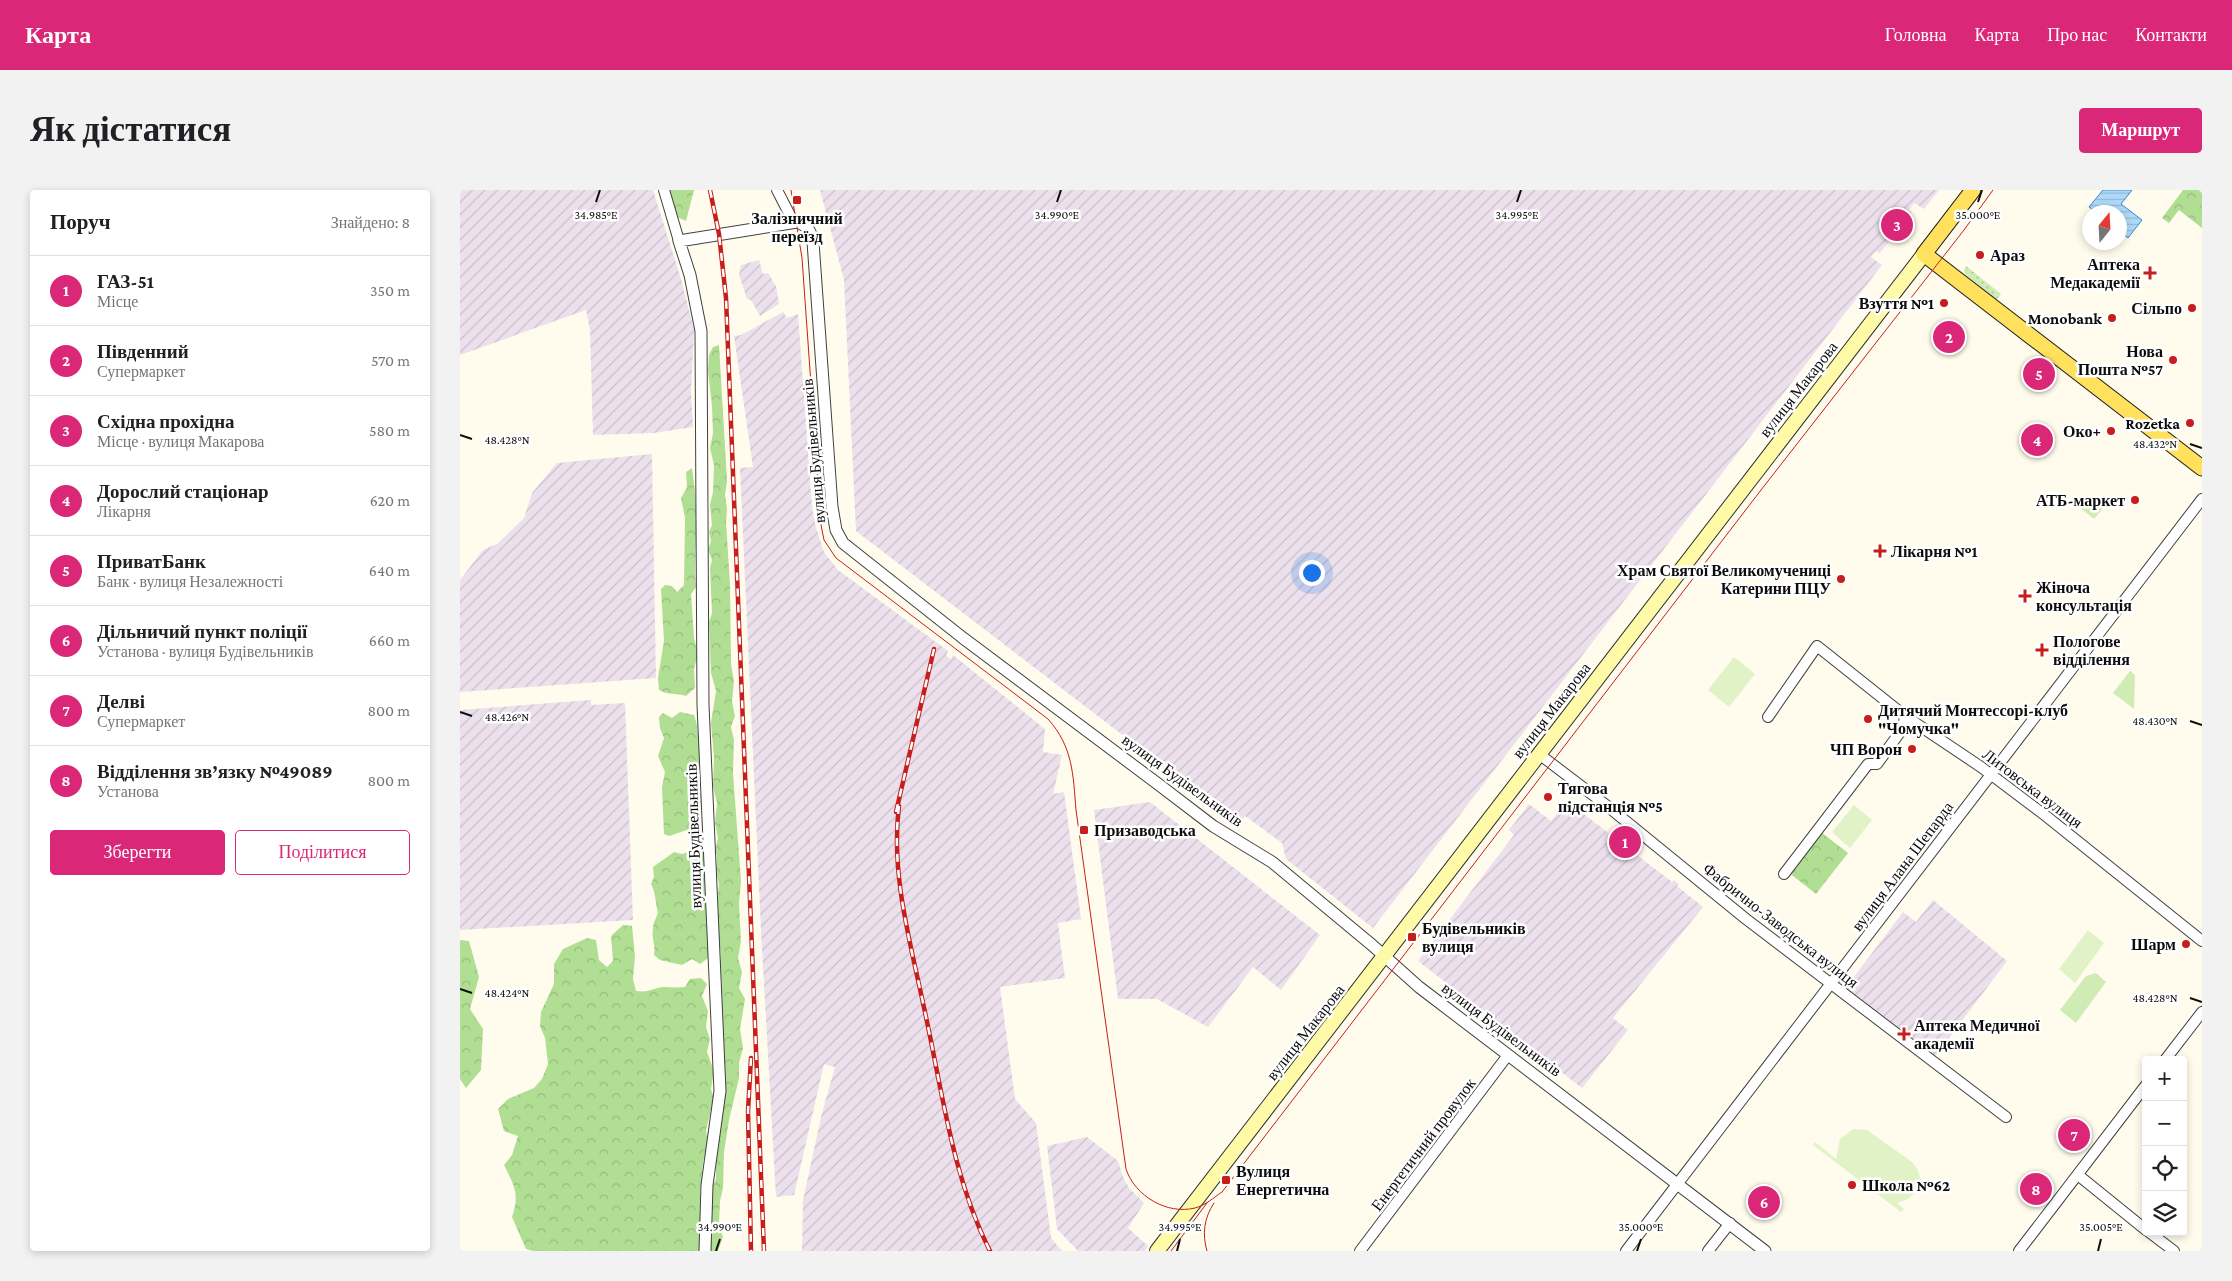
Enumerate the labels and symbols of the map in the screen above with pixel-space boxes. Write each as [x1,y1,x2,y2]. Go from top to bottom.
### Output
marker: Залізничний переїзд [791,194,803,206]
north arrow [2082,205,2127,250]
pin: 3 [1881,206,1913,244]
text: 34.985°E [574,208,618,222]
text: 34.990°E [1035,208,1080,222]
text: 34.995°E [1496,208,1539,222]
text: 35.000°E [1956,208,2001,222]
place label: Залізничний переїзд [751,210,843,246]
place label: Араз [1990,247,2025,265]
marker: Араз [1974,249,1986,261]
place label: Аптека Медакадемії [2050,256,2141,291]
marker: Аптека Медакадемії [2144,267,2156,279]
place label: Взуття №1 [1859,295,1934,313]
marker: Взуття №1 [1938,297,1950,309]
place label: Сільпо [2131,300,2182,317]
marker: Сільпо [2186,302,2198,314]
place label: Monobank [2028,310,2102,327]
marker: Monobank [2106,312,2118,324]
pin: 2 [1933,318,1965,356]
street label: вулиця Макарова [1756,338,1842,441]
place label: Нова Пошта №57 [2078,343,2163,378]
marker: Нова Пошта №57 [2167,354,2179,366]
pin: 5 [2023,355,2055,393]
street label: вулиця Будівельників [799,378,829,524]
place label: Rozetka [2125,415,2180,432]
marker: Rozetka [2184,417,2196,429]
pin: 4 [2021,421,2053,459]
place label: Око+ [2063,423,2101,440]
marker: Око+ [2105,425,2117,437]
text: 48.428°N [484,433,530,447]
text: 48.432°N [2133,437,2177,451]
place label: АТБ-маркет [2036,492,2125,510]
marker: АТБ-маркет [2129,494,2141,506]
place label: Лікарня №1 [1891,543,1978,561]
marker: Лікарня №1 [1873,544,1887,558]
your location [1299,560,1325,586]
place label: Храм Святої Великомучениці Катерини ПЦУ [1617,562,1832,598]
marker: Храм Святої Великомучениці Катерини ПЦУ [1835,573,1847,585]
place label: Жіноча консультація [2036,579,2132,615]
marker: Жіноча консультація [2018,589,2032,603]
place label: Пологове відділення [2053,633,2130,668]
marker: Пологове відділення [2035,643,2049,657]
street label: вулиця Макарова [1509,659,1595,762]
place label: Дитячий Монтессорі-клуб "Чомучка" [1878,702,2068,738]
text: 48.426°N [485,710,529,724]
marker: Дитячий Монтессорі-клуб "Чомучка" [1862,713,1874,725]
text: 48.430°N [2132,714,2178,728]
street label: вулиця Будівельників [1119,731,1247,831]
place label: ЧП Ворон [1830,741,1902,759]
marker: ЧП Ворон [1906,743,1918,755]
street label: Литовська вулиця [1979,745,2086,833]
street label: вулиця Будівельників [682,763,706,909]
place label: Тягова пiдстанцiя №5 [1558,780,1663,815]
marker: Тягова пiдстанцiя №5 [1542,791,1554,803]
street label: вулиця Алана Шепарда [1848,798,1957,935]
place label: Призаводська [1094,822,1196,840]
pin: 1 [1609,823,1641,861]
marker: Призаводська [1078,824,1090,836]
street label: Фабрично-Заводська вулиця [1699,860,1862,992]
place label: Будівельників вулиця [1422,920,1526,956]
marker: Будівельників вулиця [1406,931,1418,943]
place label: Шарм [2131,936,2176,954]
marker: Шарм [2180,938,2192,950]
street label: вулиця Будівельників [1438,979,1565,1081]
street label: вулиця Макарова [1263,981,1349,1084]
text: 48.424°N [485,986,529,1000]
text: 48.428°N [2132,991,2178,1005]
place label: Аптека Медичної академії [1914,1017,2040,1052]
marker: Аптека Медичної академії [1898,1028,1910,1040]
street label: Енергетичний провулок [1368,1074,1480,1215]
pin: 7 [2058,1116,2090,1154]
place label: Вулиця Енергетична [1236,1163,1329,1199]
pin: 8 [2020,1170,2052,1208]
marker: Вулиця Енергетична [1220,1174,1232,1186]
place label: Школа №62 [1862,1177,1950,1194]
marker: Школа №62 [1846,1179,1858,1191]
pin: 6 [1748,1183,1780,1221]
text: 34.990°E [698,1220,743,1234]
text: 34.995°E [1159,1220,1202,1234]
text: 35.000°E [1619,1220,1664,1234]
text: 35.005°E [2079,1220,2123,1234]

